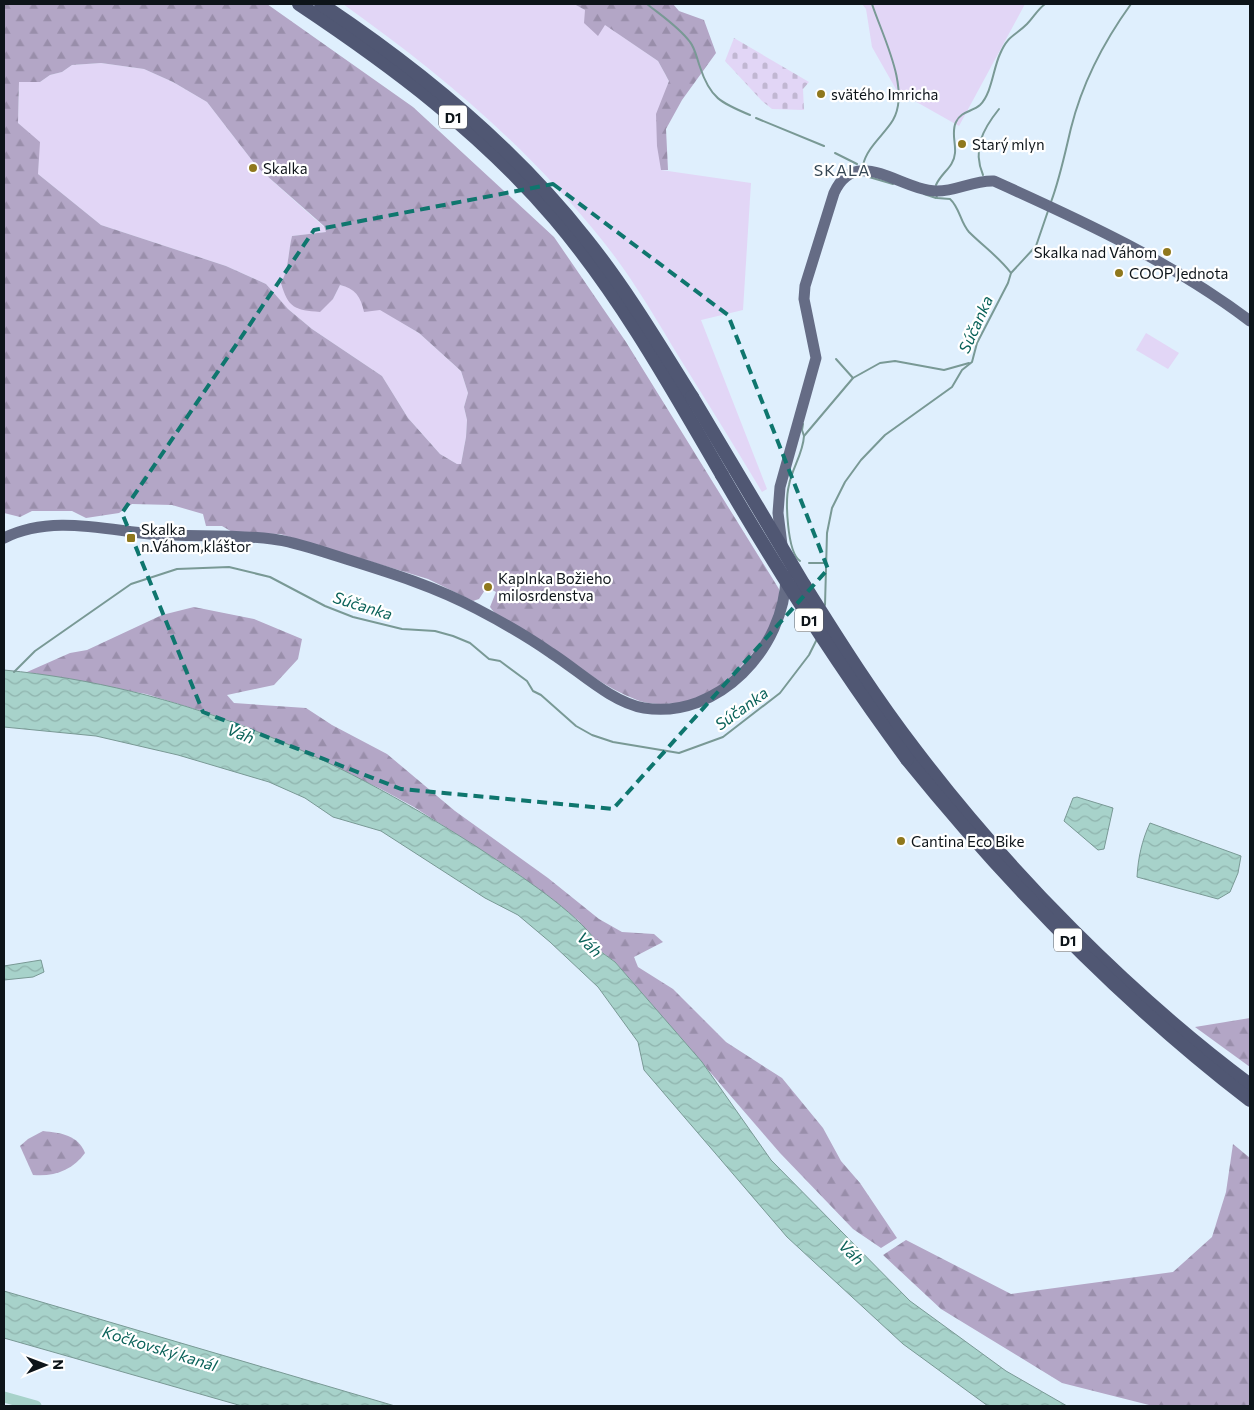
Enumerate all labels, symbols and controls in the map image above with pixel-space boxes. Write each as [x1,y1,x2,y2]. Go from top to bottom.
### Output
place label: svätého Imricha [831,85,938,103]
marker: svätého Imricha [815,88,827,100]
road number: D1 [439,105,467,128]
place label: Starý mlyn [972,135,1045,153]
marker: Starý mlyn [956,138,968,150]
place label: Skalka [263,159,308,177]
district label: SKALA [814,160,870,179]
marker: Skalka [247,162,259,174]
place label: Skalka nad Váhom [1034,243,1157,261]
marker: Skalka nad Váhom [1161,246,1173,258]
place label: COOP Jednota [1129,264,1228,282]
marker: COOP Jednota [1113,267,1125,279]
water label: Súčanka [954,292,996,356]
place label: Skalka n.Váhom,kláštor [141,520,251,555]
marker: Skalka n.Váhom,kláštor [125,532,137,544]
place label: Kaplnka Božieho milosrdenstva [498,569,611,604]
marker: Kaplnka Božieho milosrdenstva [482,581,494,593]
water label: Súčanka [331,587,395,623]
road number: D1 [795,608,823,632]
water label: Súčanka [711,682,771,734]
water label: Váh [225,719,257,747]
place label: Cantina Eco Bike [911,832,1025,850]
marker: Cantina Eco Bike [895,835,907,847]
water label: Váh [574,928,606,960]
road number: D1 [1054,928,1082,952]
water label: Váh [835,1236,869,1268]
water label: Kočkovský kanál [100,1322,220,1375]
north arrow [20,1340,70,1390]
text: N [50,1359,67,1370]

